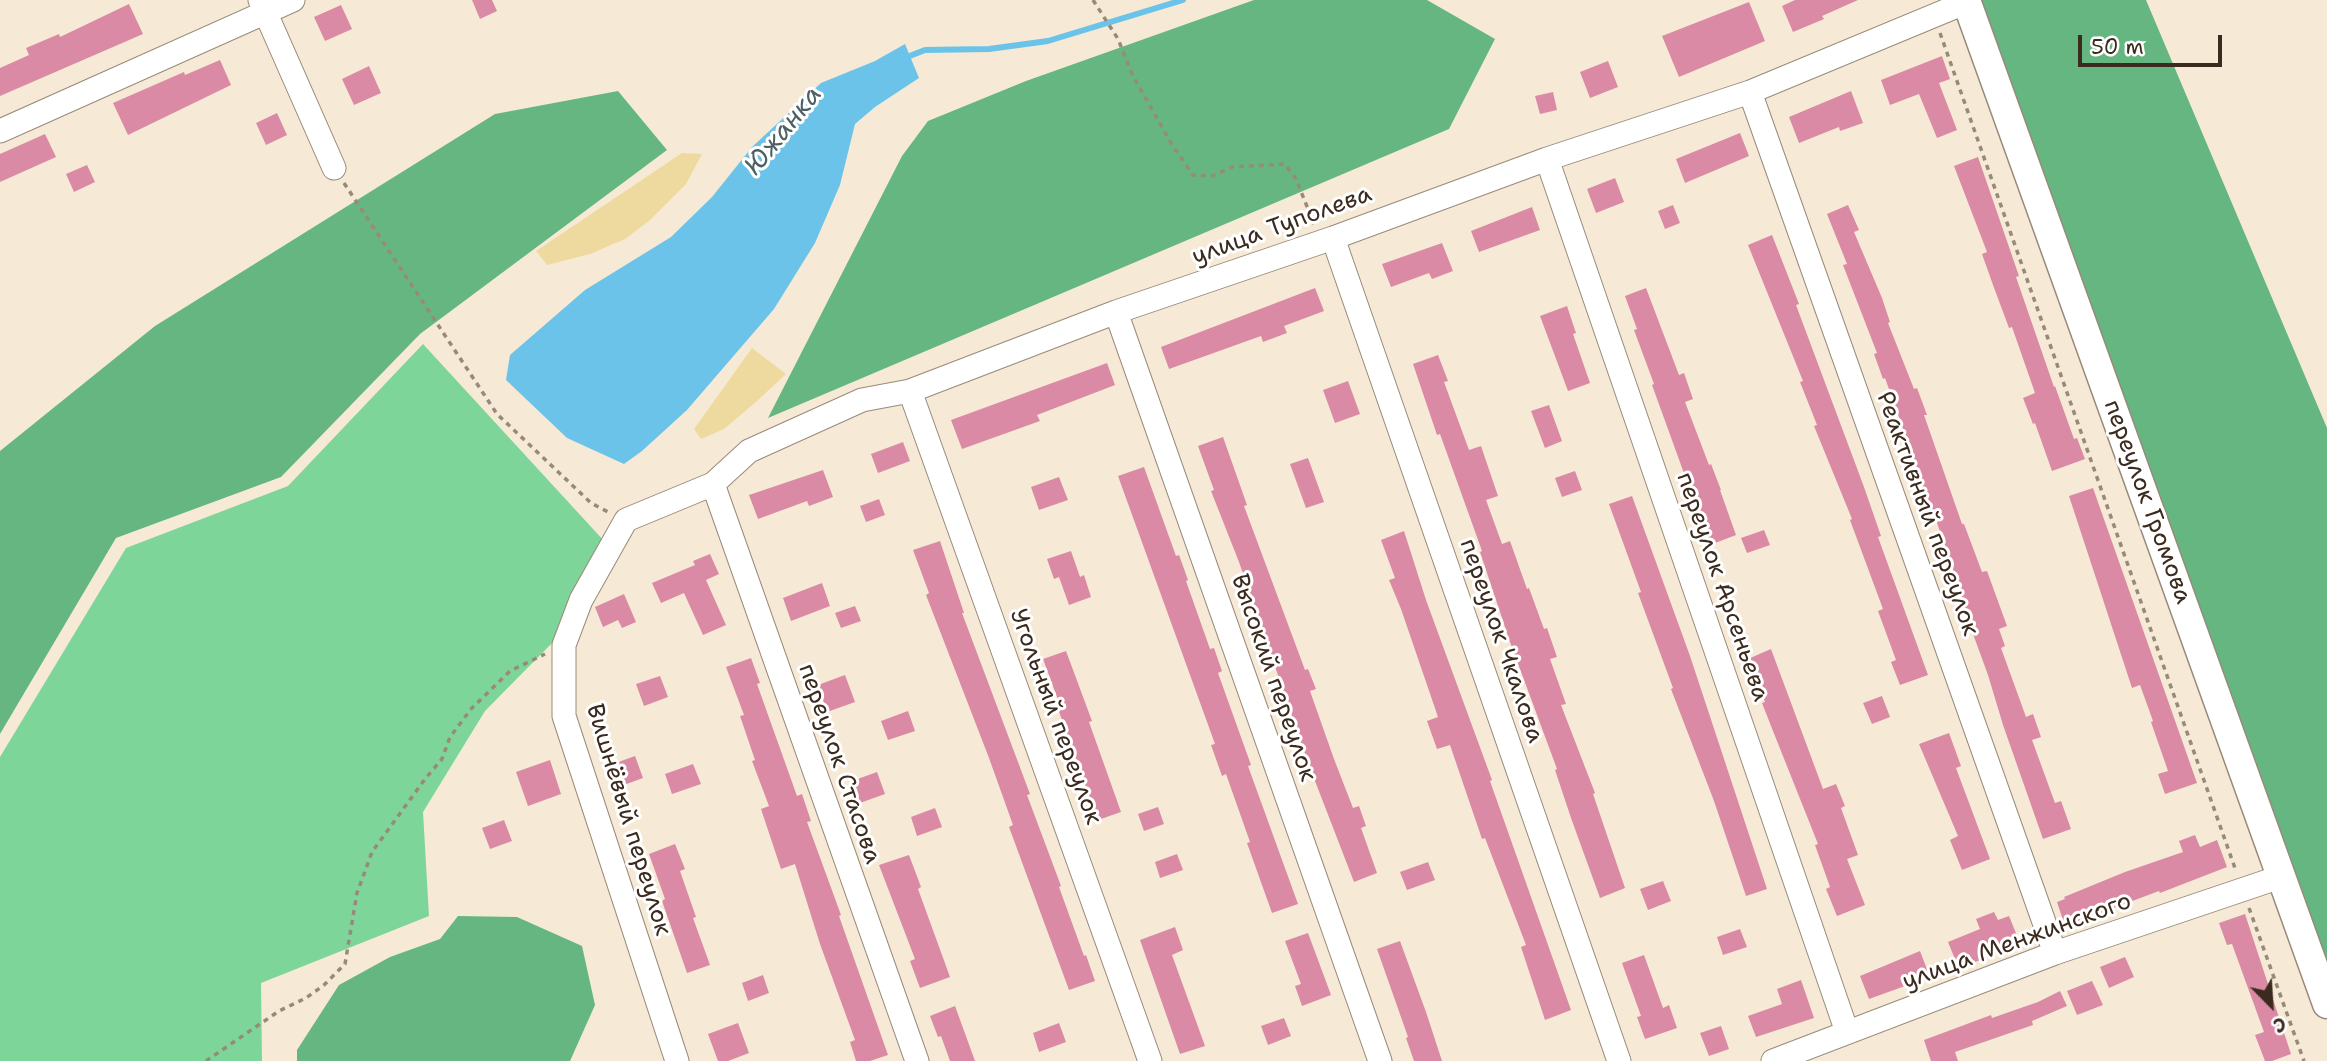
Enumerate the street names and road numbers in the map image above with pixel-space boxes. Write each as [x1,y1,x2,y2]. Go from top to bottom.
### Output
street label: улица Туполева [1188,180,1376,272]
street label: Реактивный переулок [1869,388,1985,640]
street label: переулок Громова [2097,396,2197,608]
street label: переулок Арсеньева [1669,469,1775,705]
street label: переулок Чкалова [1453,535,1549,747]
street label: Высокий переулок [1224,570,1322,786]
street label: Угольный переулок [1003,605,1107,829]
street label: переулок Стасова [791,660,887,868]
street label: Вишнёвый переулок [579,701,677,939]
street label: улица Менжинского [1899,887,2135,997]

